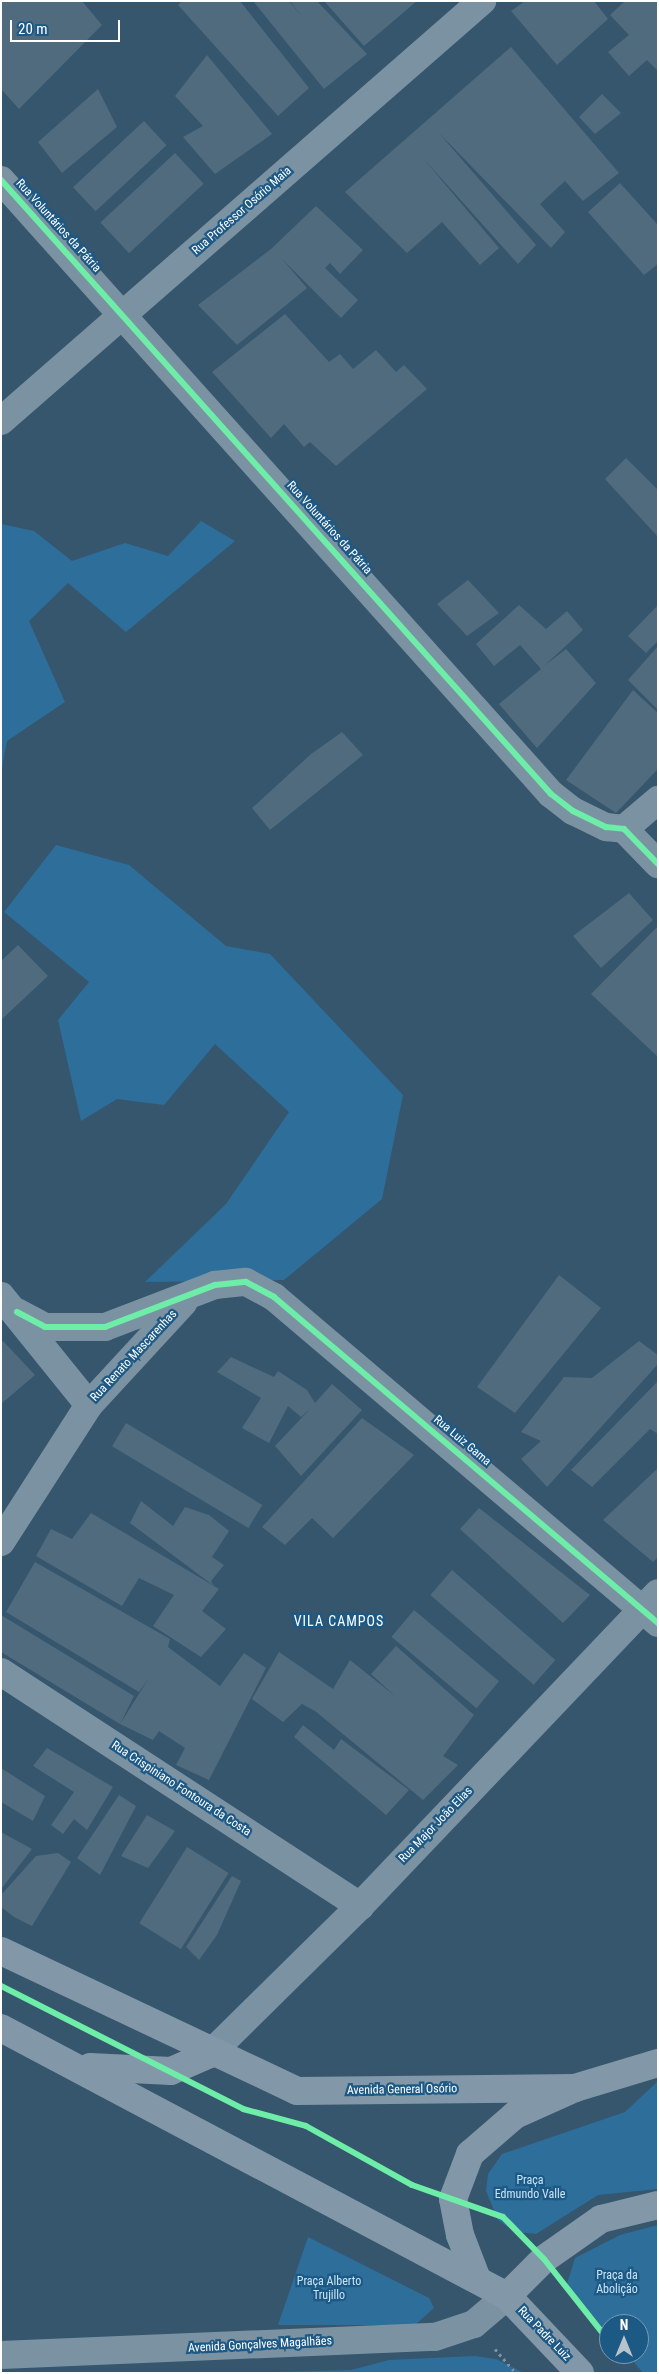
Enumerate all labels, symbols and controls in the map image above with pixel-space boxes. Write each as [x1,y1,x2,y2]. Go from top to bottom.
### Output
scale bar [12,10,122,42]
text: 20 m [18,20,48,38]
street label: Rua Professor Osório Maia [189,164,295,258]
street label: Rua Voluntários da Pátria [13,177,103,275]
street label: Rua Voluntários da Pátria [284,479,374,577]
street label: Rua Renato Mascarenhas [88,1307,180,1405]
street label: Rua Luiz Gama [430,1413,494,1469]
district label: VILA CAMPOS [292,1613,386,1629]
street label: Rua Crispiniano Fontoura da Costa [108,1738,254,1840]
street label: Rua Major João Elias [396,1784,476,1866]
street label: Avenida General Osório [347,2082,457,2098]
park label: Praça Edmundo Valle [495,2174,565,2202]
park label: Praça da Abolição [596,2269,638,2297]
park label: Praça Alberto Trujillo [297,2275,361,2303]
street label: Rua Padre Luiz [514,2304,574,2364]
north arrow [599,2314,649,2364]
text: N [620,2317,628,2333]
street label: Avenida Gonçalves Magalhães [188,2334,332,2356]

